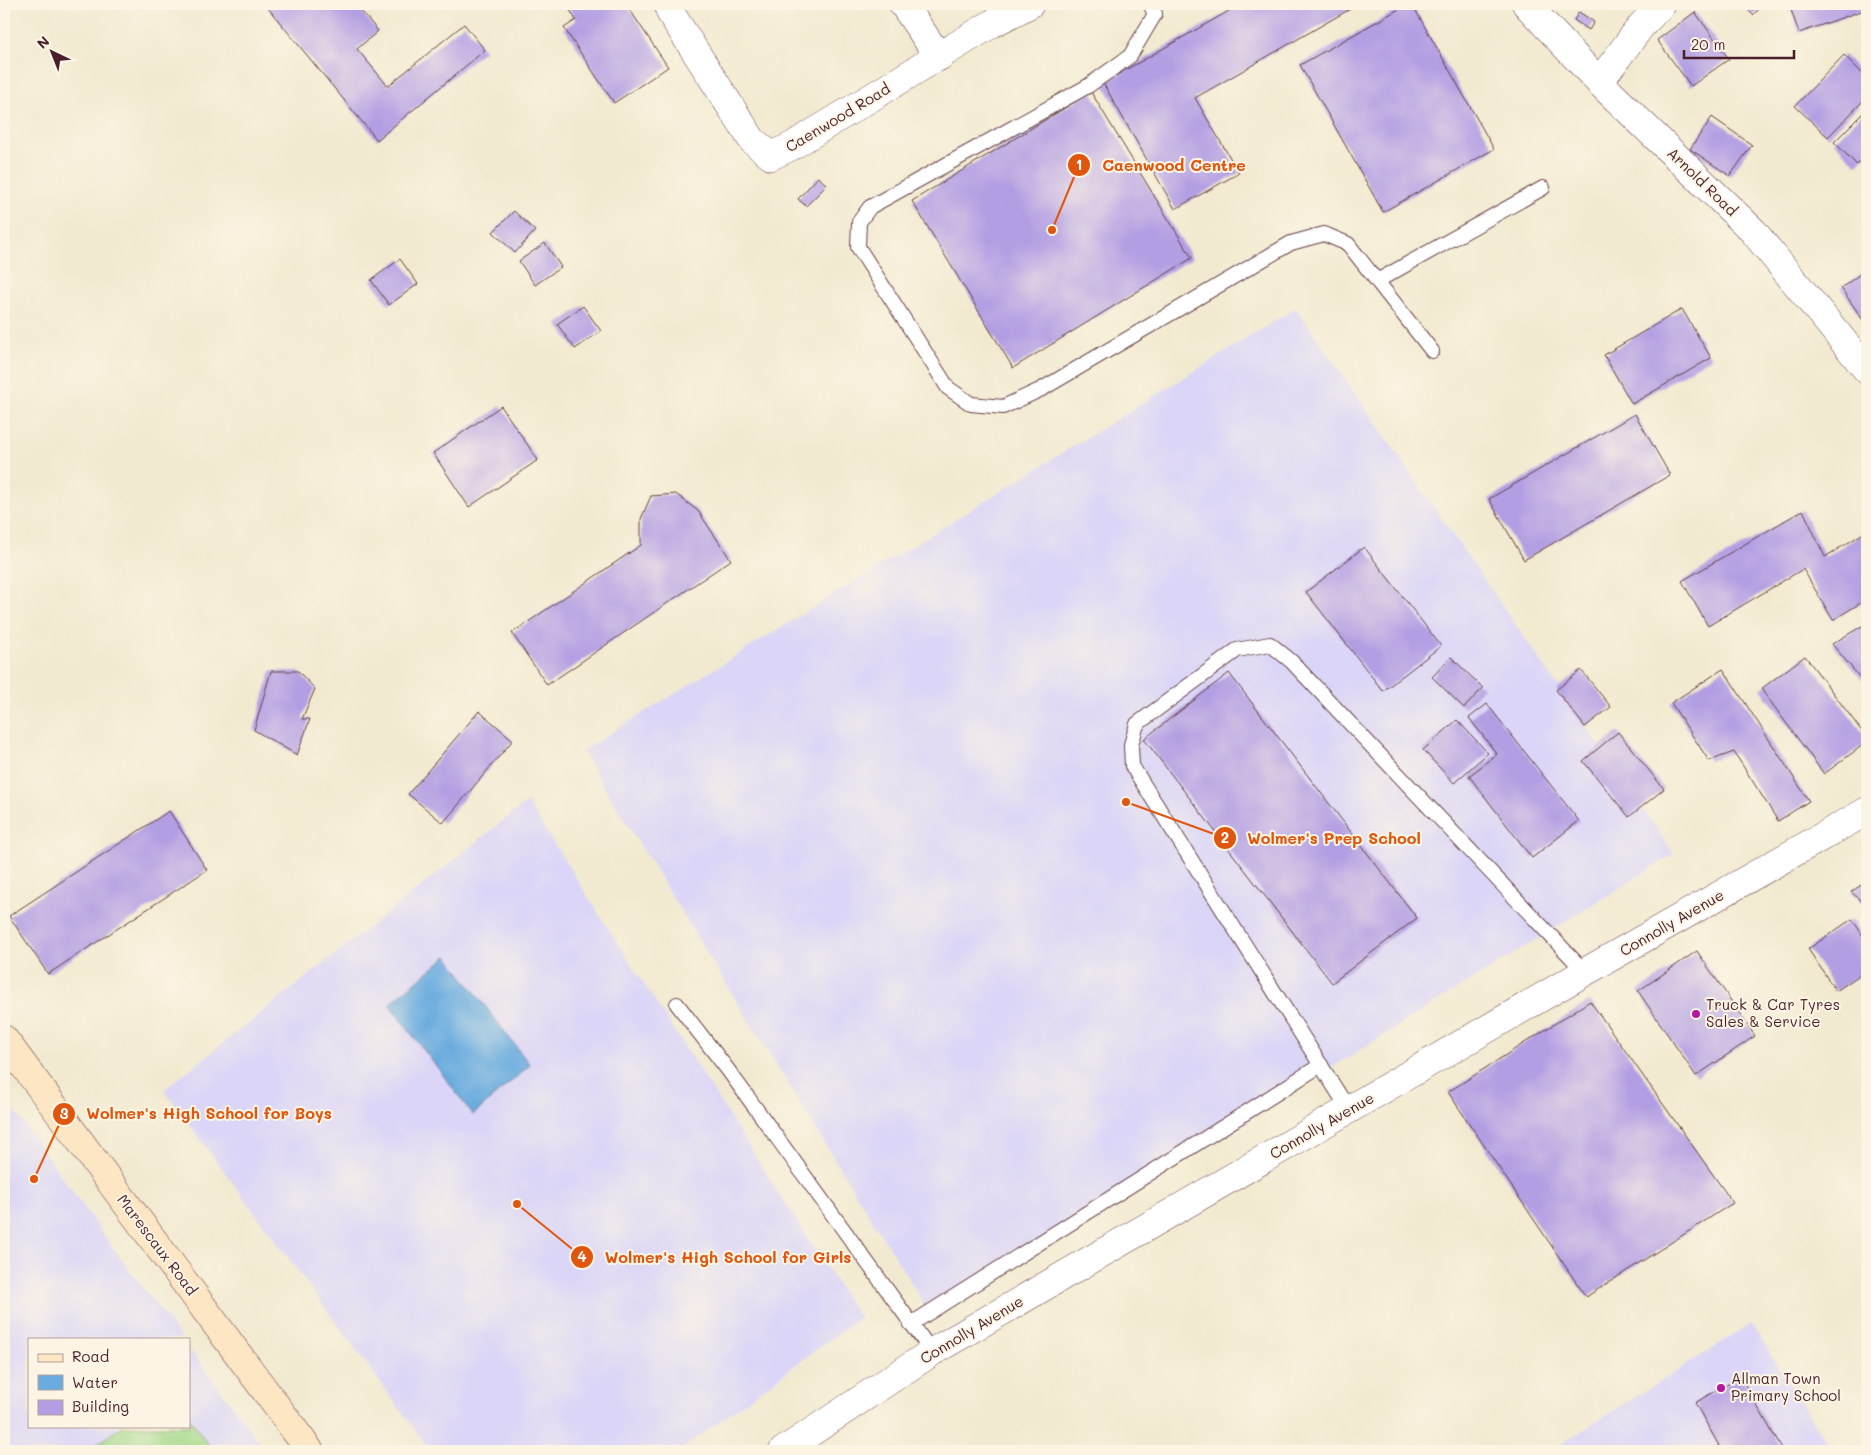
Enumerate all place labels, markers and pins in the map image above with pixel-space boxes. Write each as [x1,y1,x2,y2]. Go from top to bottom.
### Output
callout: Caenwood Centre [1067,149,1255,180]
callout: Wolmer's Prep School [1212,823,1431,854]
place label: Truck & Car Tyres Sales & Service [1706,994,1840,1031]
marker: Truck & Car Tyres Sales & Service [1690,1008,1702,1020]
callout: Wolmer's High School for Boys [52,1098,342,1129]
callout: Wolmer's High School for Girls [569,1242,861,1273]
place label: Allman Town Primary School [1731,1368,1841,1405]
marker: Allman Town Primary School [1715,1382,1727,1394]

